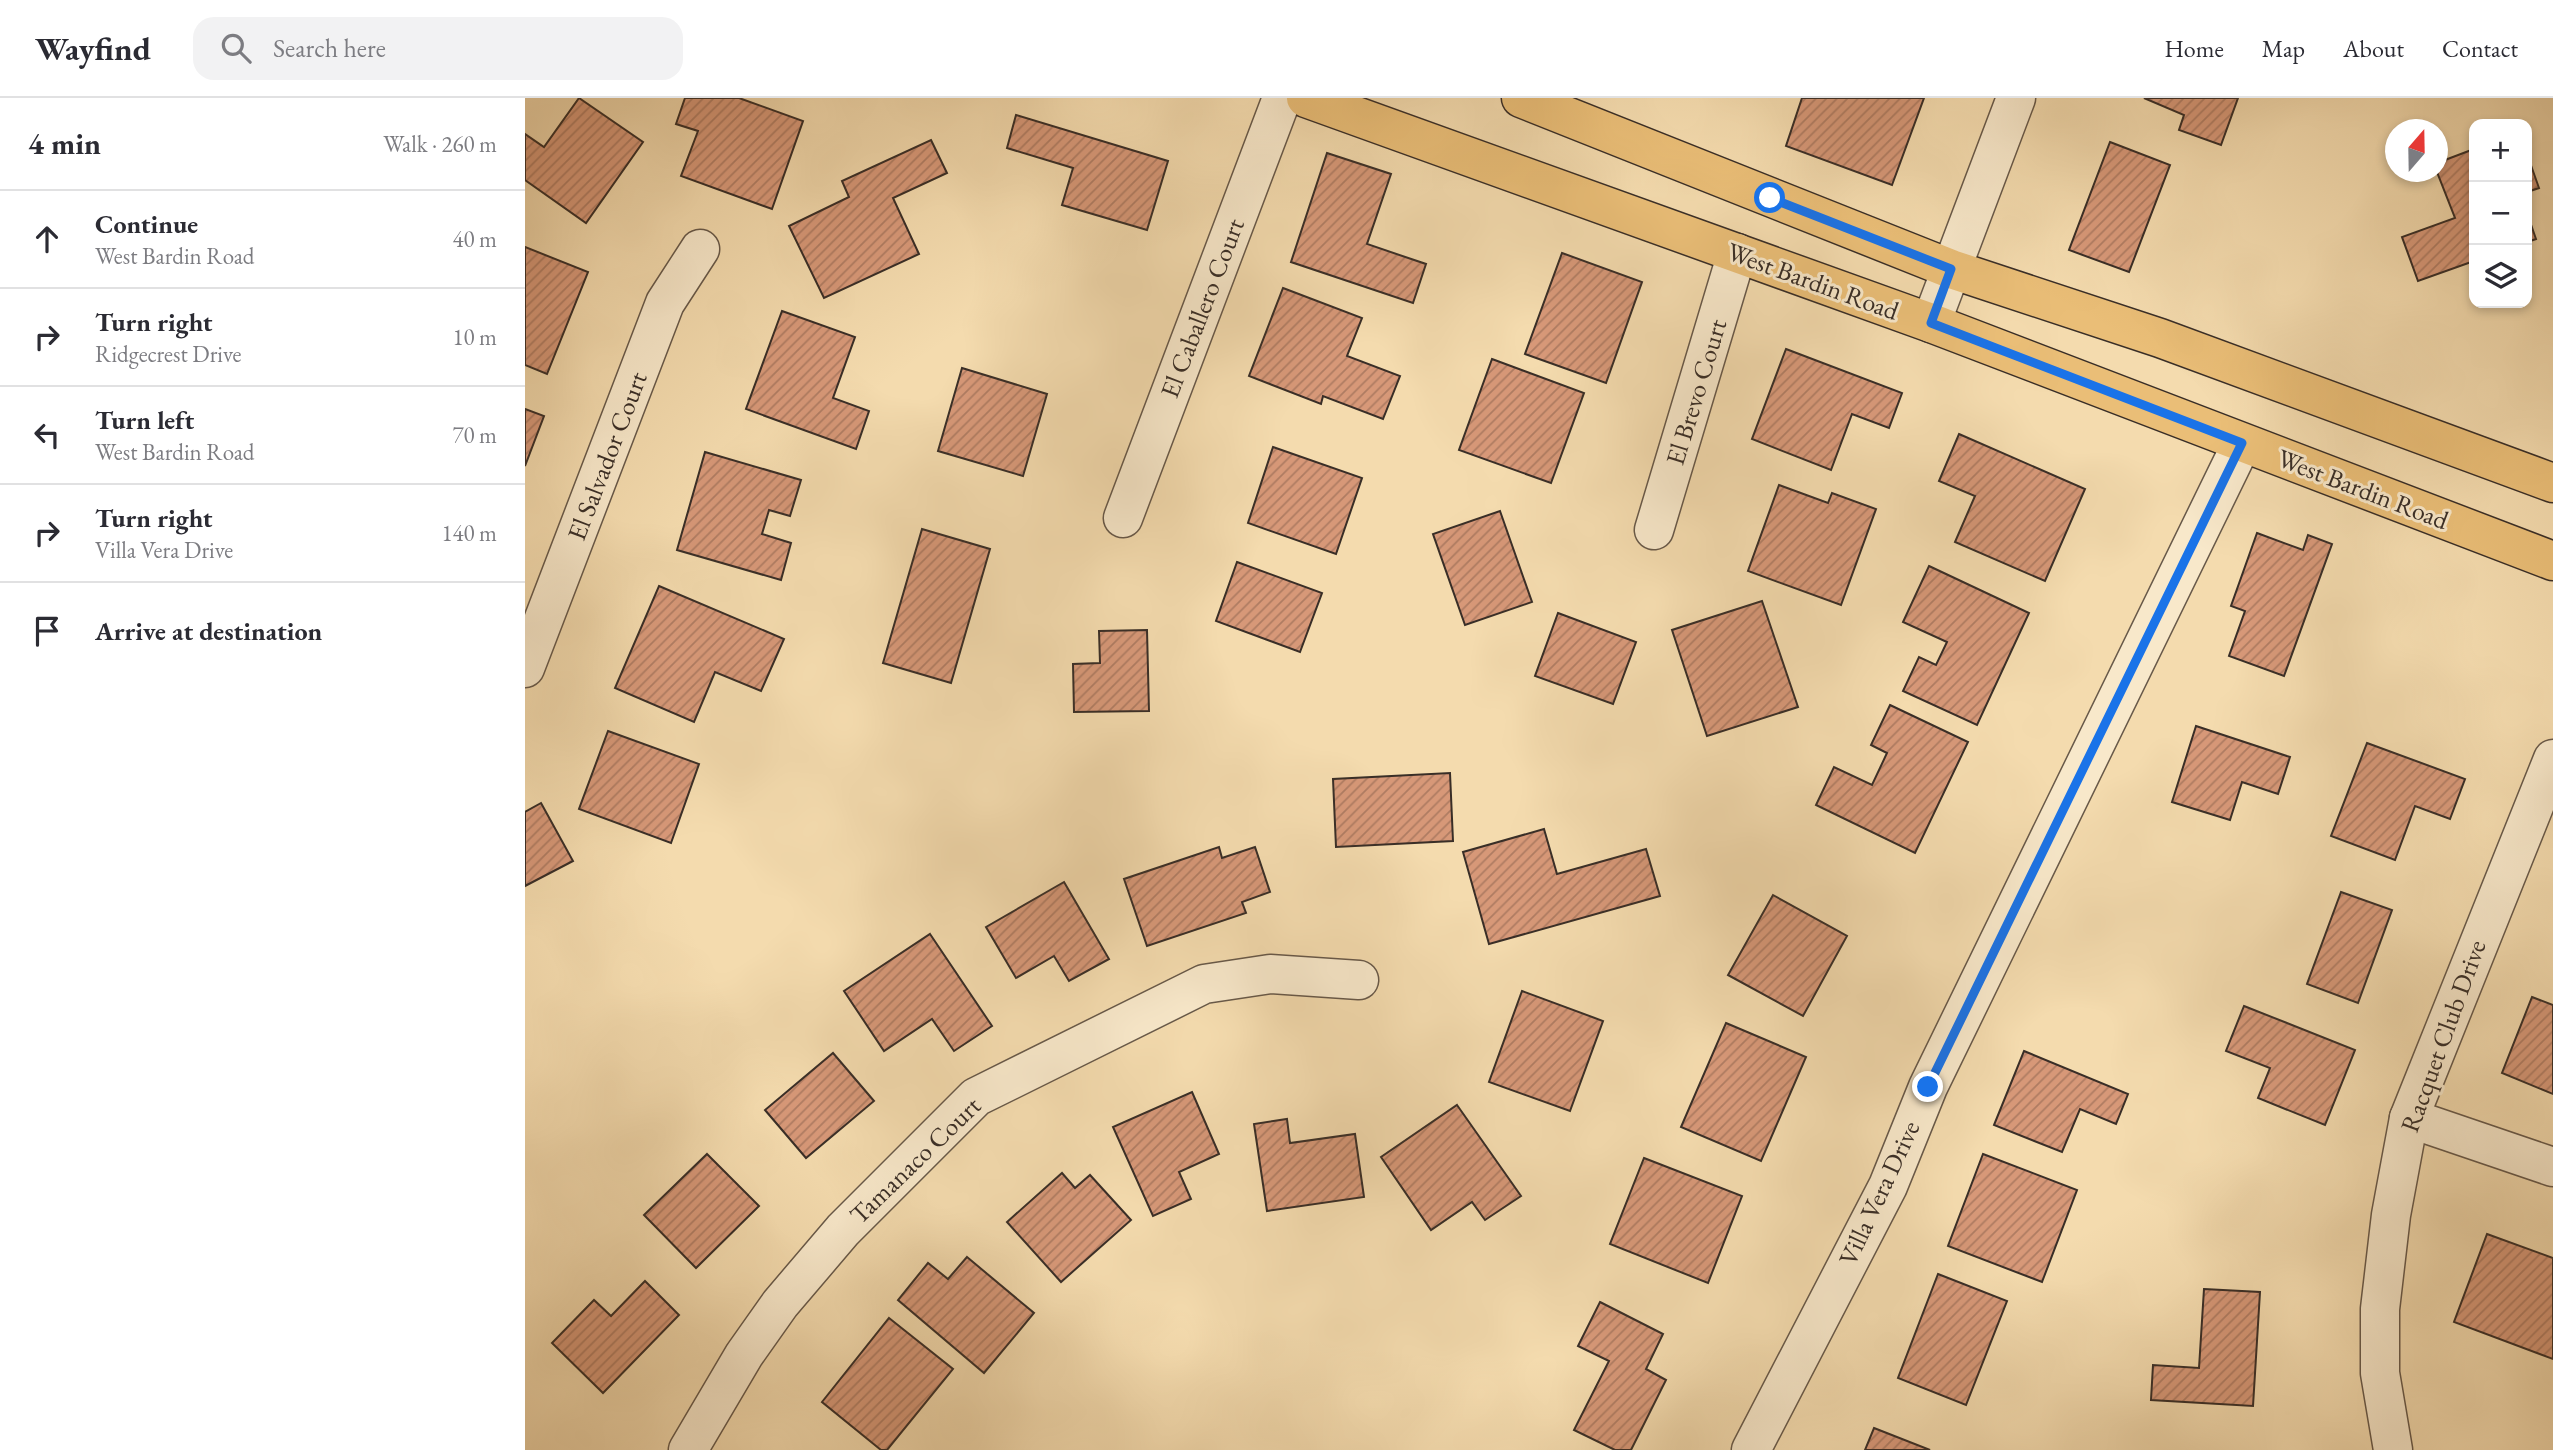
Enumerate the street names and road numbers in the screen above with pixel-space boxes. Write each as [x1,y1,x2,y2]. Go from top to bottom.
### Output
street label: El Caballero Court [1152,213,1252,403]
street label: West Bardin Road [1722,234,1904,328]
street label: El Brevo Court [1658,315,1734,469]
street label: El Salvador Court [559,367,655,545]
street label: West Bardin Road [2273,441,2454,537]
street label: Racquet Club Drive [2392,935,2494,1137]
street label: Tamanaco Court [842,1089,988,1231]
street label: Villa Vera Drive [1831,1115,1927,1271]

